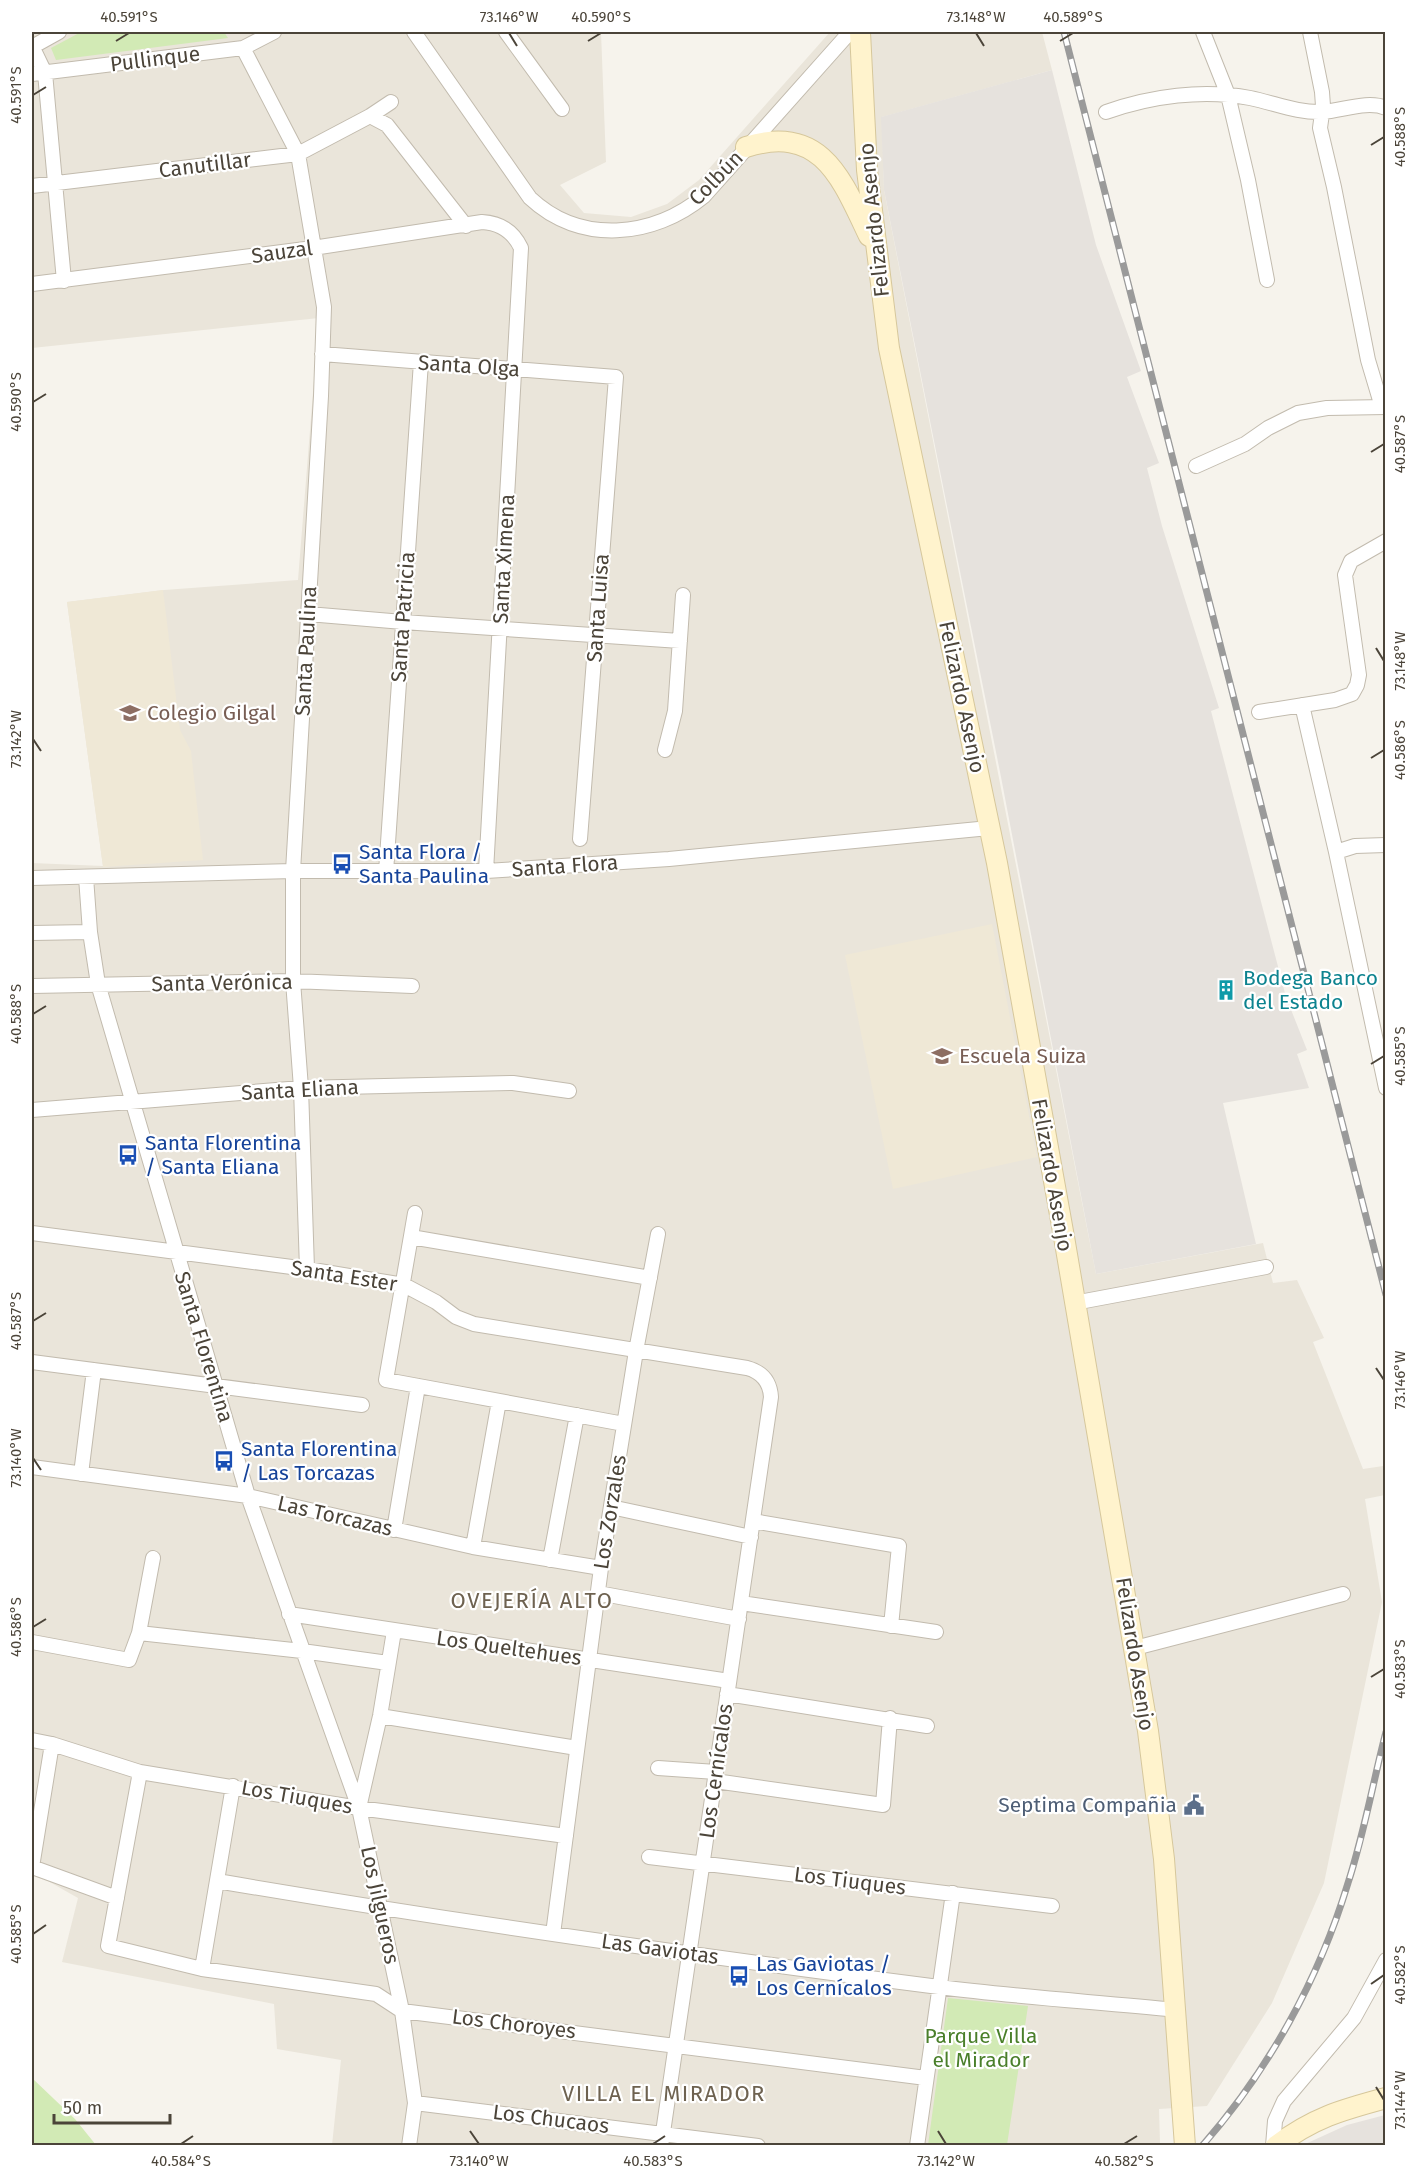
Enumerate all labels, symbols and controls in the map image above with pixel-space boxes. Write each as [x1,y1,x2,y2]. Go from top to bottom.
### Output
text: 40.591°S [100,8,158,26]
text: 73.146°W [480,8,539,26]
text: 40.590°S [571,8,631,26]
text: 73.148°W [946,8,1006,26]
text: 40.589°S [1043,8,1103,26]
street label: Pullinque [108,41,202,77]
text: 40.591°S [7,66,25,124]
text: 40.588°S [1391,107,1409,167]
street label: Felizardo Asenjo [853,142,895,298]
street label: Colbún [683,145,749,211]
street label: Canutillar [157,146,253,184]
street label: Sauzal [250,235,314,269]
street label: Santa Olga [417,349,521,383]
text: 40.590°S [7,372,25,432]
text: 40.587°S [1391,415,1409,473]
street label: Santa Ximena [488,493,520,625]
street label: Santa Patricia [385,551,421,683]
street label: Santa Luisa [581,553,615,663]
street label: Santa Paulina [290,585,322,717]
street label: Felizardo Asenjo [933,618,991,776]
text: 73.148°W [1391,631,1409,691]
place label: Colegio Gilgal [147,700,276,726]
school or university icon: Colegio Gilgal [118,701,142,725]
text: 73.142°W [7,709,25,768]
text: 40.586°S [1391,720,1409,780]
place label: Santa Flora / Santa Paulina [359,839,489,889]
street label: Santa Flora [511,849,619,883]
bus stop icon: Santa Flora / Santa Paulina [330,852,354,876]
place label: Bodega Banco del Estado [1243,965,1378,1015]
street label: Santa Verónica [151,969,293,997]
building icon: Bodega Banco del Estado [1214,978,1238,1002]
text: 40.588°S [7,984,25,1044]
text: 40.585°S [1391,1026,1409,1086]
place label: Escuela Suiza [959,1043,1086,1069]
school or university icon: Escuela Suiza [930,1044,954,1068]
street label: Santa Eliana [240,1074,360,1106]
street label: Felizardo Asenjo [1026,1096,1078,1254]
place label: Santa Florentina / Santa Eliana [145,1130,301,1180]
bus stop icon: Santa Florentina / Santa Eliana [116,1143,140,1167]
street label: Santa Ester [289,1255,399,1297]
street label: Santa Florentina [169,1268,239,1426]
text: 40.587°S [7,1292,25,1350]
text: 73.146°W [1391,1350,1409,1409]
text: 73.140°W [7,1428,25,1488]
place label: Santa Florentina / Las Torcazas [241,1436,397,1486]
bus stop icon: Santa Florentina / Las Torcazas [212,1449,236,1473]
street label: Los Zorzales [588,1453,632,1571]
street label: Las Torcazas [275,1490,395,1542]
street label: Felizardo Asenjo [1110,1575,1160,1733]
district label: OVEJERÍA ALTO [451,1587,613,1614]
text: 40.586°S [7,1597,25,1657]
street label: Los Queltehues [435,1625,583,1671]
text: 40.583°S [1391,1639,1409,1699]
street label: Los Cernícalos [694,1702,738,1840]
street label: Los Tiuques [239,1774,355,1820]
place label: Septima Compañia [998,1792,1177,1818]
public building icon: Septima Compañia [1182,1793,1206,1817]
street label: Los Jilgueros [355,1844,405,1967]
street label: Los Tiuques [793,1861,908,1901]
text: 40.585°S [7,1904,25,1964]
street label: Las Gaviotas [600,1928,721,1970]
text: 40.582°S [1391,1945,1409,2005]
place label: Las Gaviotas / Los Cernícalos [756,1951,892,2001]
bus stop icon: Las Gaviotas / Los Cernícalos [727,1964,751,1988]
street label: Los Choroyes [450,2003,578,2045]
park label: Parque Villa el Mirador [925,2023,1037,2073]
text: 73.144°W [1391,2070,1409,2129]
district label: VILLA EL MIRADOR [562,2080,766,2107]
scale bar [54,2087,170,2125]
text: 50 m [63,2097,102,2119]
street label: Los Chucaos [491,2099,611,2139]
text: 40.584°S [151,2152,211,2170]
text: 73.140°W [449,2152,509,2170]
text: 40.583°S [623,2152,683,2170]
text: 73.142°W [917,2152,976,2170]
text: 40.582°S [1094,2152,1154,2170]

